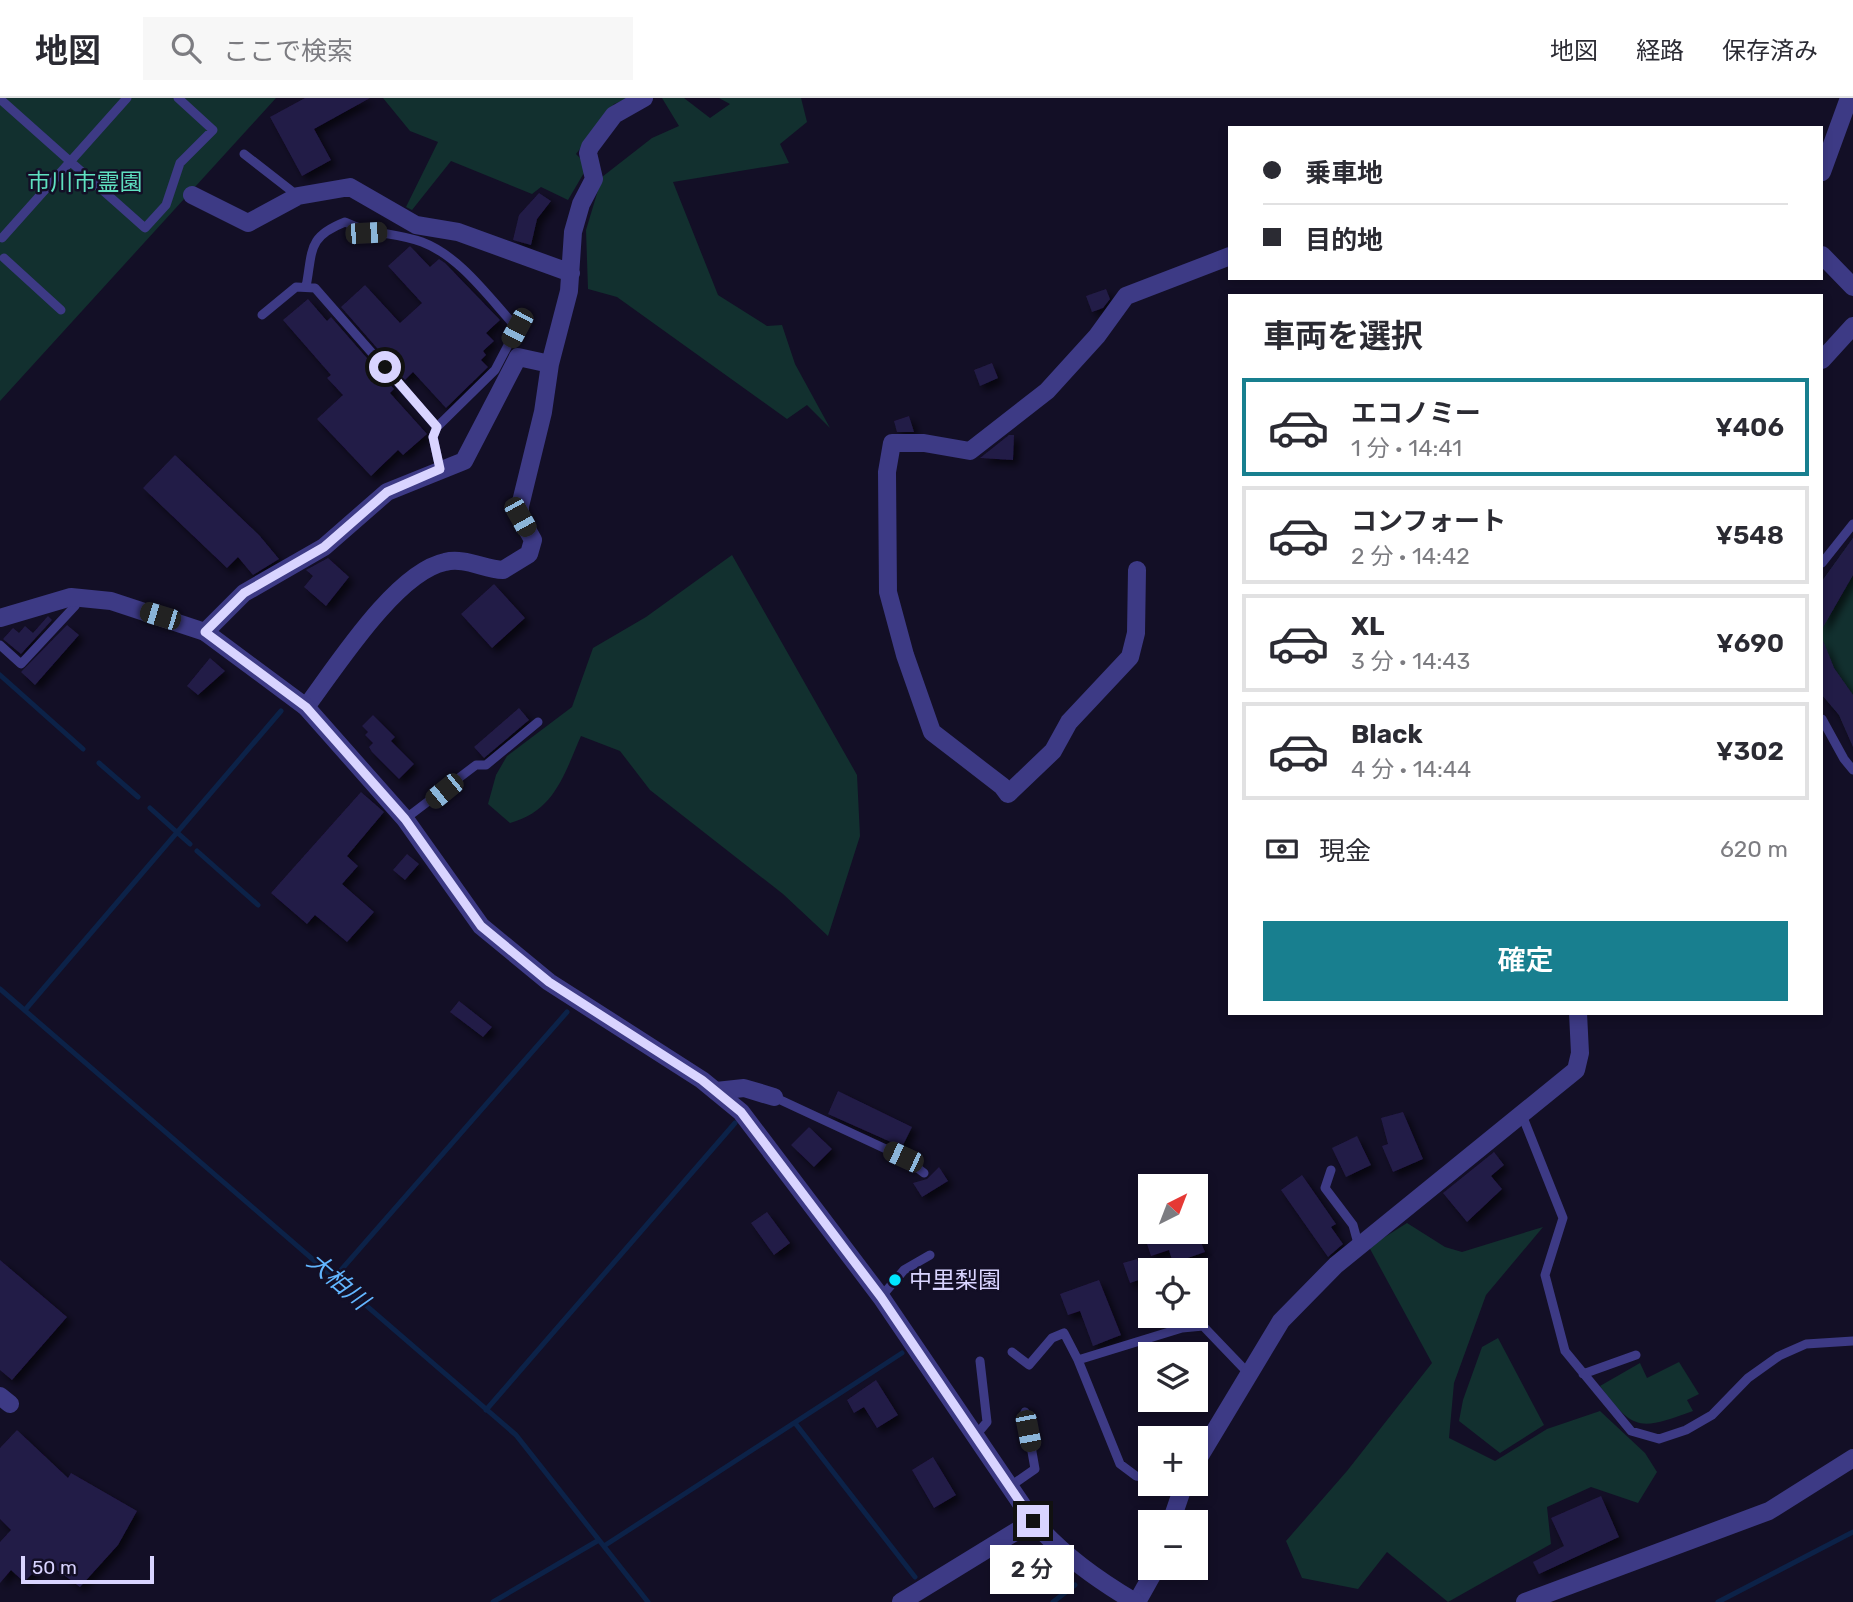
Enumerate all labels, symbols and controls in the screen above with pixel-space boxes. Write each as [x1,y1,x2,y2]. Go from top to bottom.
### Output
search box [143,17,633,80]
icon: search [167,29,205,67]
text: 地図 [35,31,101,70]
text: ここで検索 [223,36,353,67]
text: 地図 [1550,37,1598,65]
text: 経路 [1636,37,1684,65]
text: 保存済み [1722,37,1818,65]
text: 乗車地 [1305,158,1383,189]
park label: 市川市霊園 [28,168,143,196]
car [345,221,388,245]
text: 目的地 [1305,225,1383,256]
car [498,305,537,351]
text: 車両を選択 [1263,317,1423,355]
route start [369,351,401,383]
icon: car [1267,396,1330,459]
text: エコノミー [1351,398,1481,429]
text: ¥406 [1715,412,1784,443]
text: 1 分 · 14:41 [1351,434,1462,462]
car [501,494,540,540]
icon: car [1267,504,1330,567]
text: コンフォート [1351,506,1506,537]
text: ¥548 [1715,520,1784,551]
text: 2 分 · 14:42 [1351,542,1470,570]
car [137,600,184,632]
text: XL [1351,611,1384,642]
icon: car [1267,612,1330,675]
text: ¥690 [1716,628,1784,659]
text: 3 分 · 14:43 [1351,647,1470,675]
text: Black [1351,719,1423,750]
icon: car [1267,720,1330,783]
text: ¥302 [1716,736,1784,767]
text: 4 分 · 14:44 [1351,755,1471,783]
car [422,770,467,812]
icon: cash [1263,830,1301,868]
text: 620 m [1720,835,1788,863]
text: 現金 [1319,836,1371,867]
button: 確定 [1263,921,1788,1001]
car [880,1139,927,1175]
north arrow [1138,1174,1208,1244]
map controls [1138,1174,1208,1580]
water label: 大柏川 [302,1247,377,1317]
button: locate [1138,1258,1208,1328]
place label: 中里梨園 [909,1266,1001,1294]
marker: 中里梨園 [887,1272,903,1288]
button: layers [1138,1342,1208,1412]
car [1014,1408,1043,1454]
button: + [1138,1426,1208,1496]
route end [1017,1505,1049,1537]
button: − [1138,1510,1208,1580]
callout: 2 分 [991,1546,1075,1594]
scale bar [21,1553,154,1585]
text: 2 分 [1011,1555,1053,1583]
text: 50 m [32,1556,77,1579]

